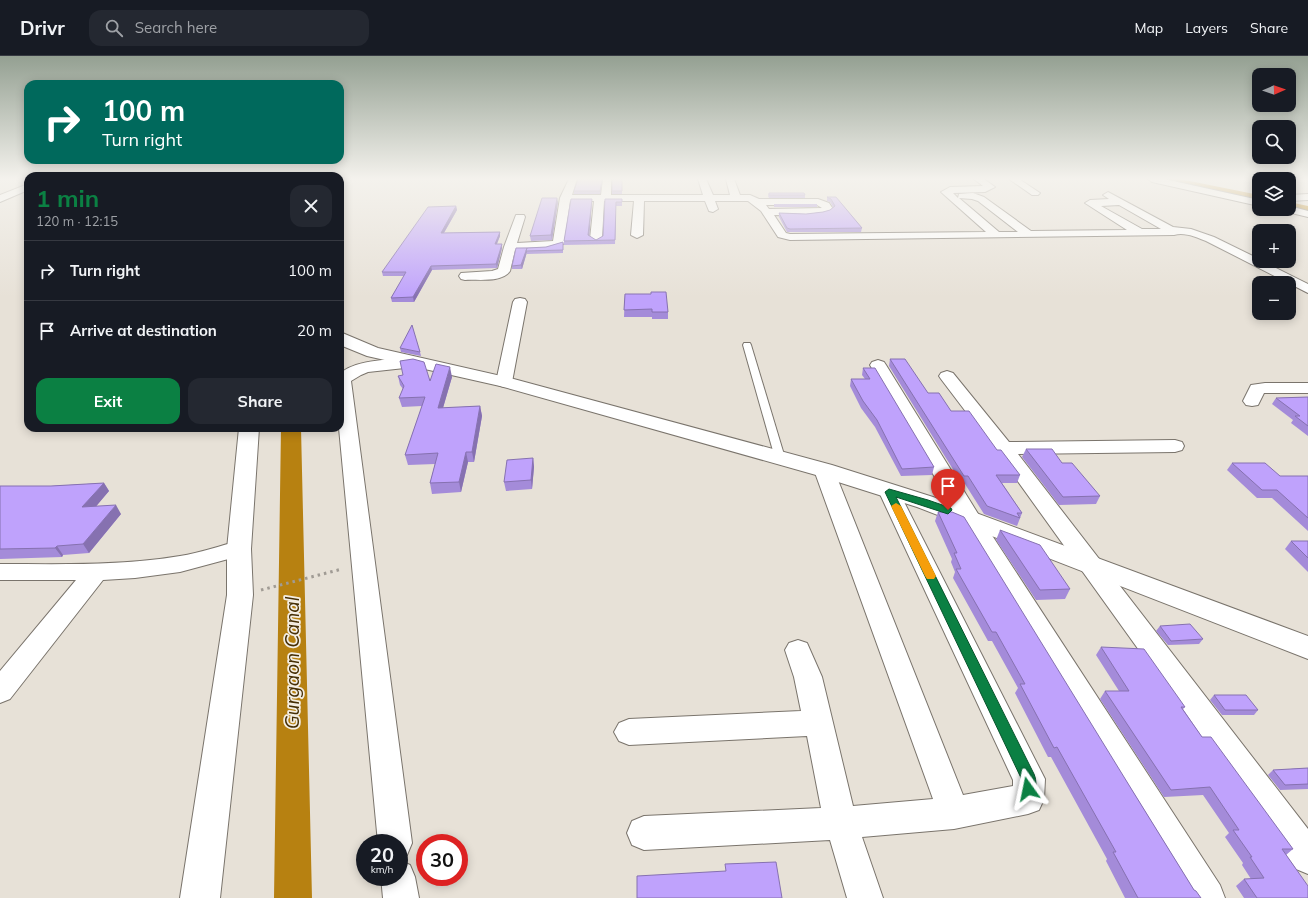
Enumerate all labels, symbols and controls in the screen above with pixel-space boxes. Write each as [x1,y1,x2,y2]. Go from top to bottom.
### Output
search box [89,10,369,46]
text: Drivr [20,16,65,40]
icon: search [103,17,125,39]
text: Search here [135,18,217,37]
text: Map [1134,19,1163,37]
text: Layers [1185,19,1228,37]
text: Share [1250,19,1288,37]
north arrow [1252,68,1296,112]
map controls [1252,68,1296,320]
text: 100 m [102,93,185,128]
icon: right [36,96,88,148]
button: search [1252,120,1296,164]
text: Turn right [102,128,182,151]
button: layers [1252,172,1296,216]
text: 1 min [36,183,99,213]
button: close [290,185,332,227]
text: 120 m · 12:15 [36,213,118,229]
button: + [1252,224,1296,268]
icon: right [36,260,58,282]
text: Turn right [70,261,140,280]
text: 100 m [288,261,332,280]
button: − [1252,276,1296,320]
icon: arrive [36,320,58,342]
text: Arrive at destination [70,321,217,340]
text: 20 m [297,321,332,340]
button: Exit [36,378,180,424]
button: Share [188,378,332,424]
pin [931,469,965,510]
icon: arrive [937,475,959,497]
water label: Gurgaon Canal [280,596,304,729]
position arrow [1007,768,1049,810]
speed limit sign: 30 [416,834,468,886]
text: 20 [370,842,394,867]
text: km/h [371,863,393,876]

